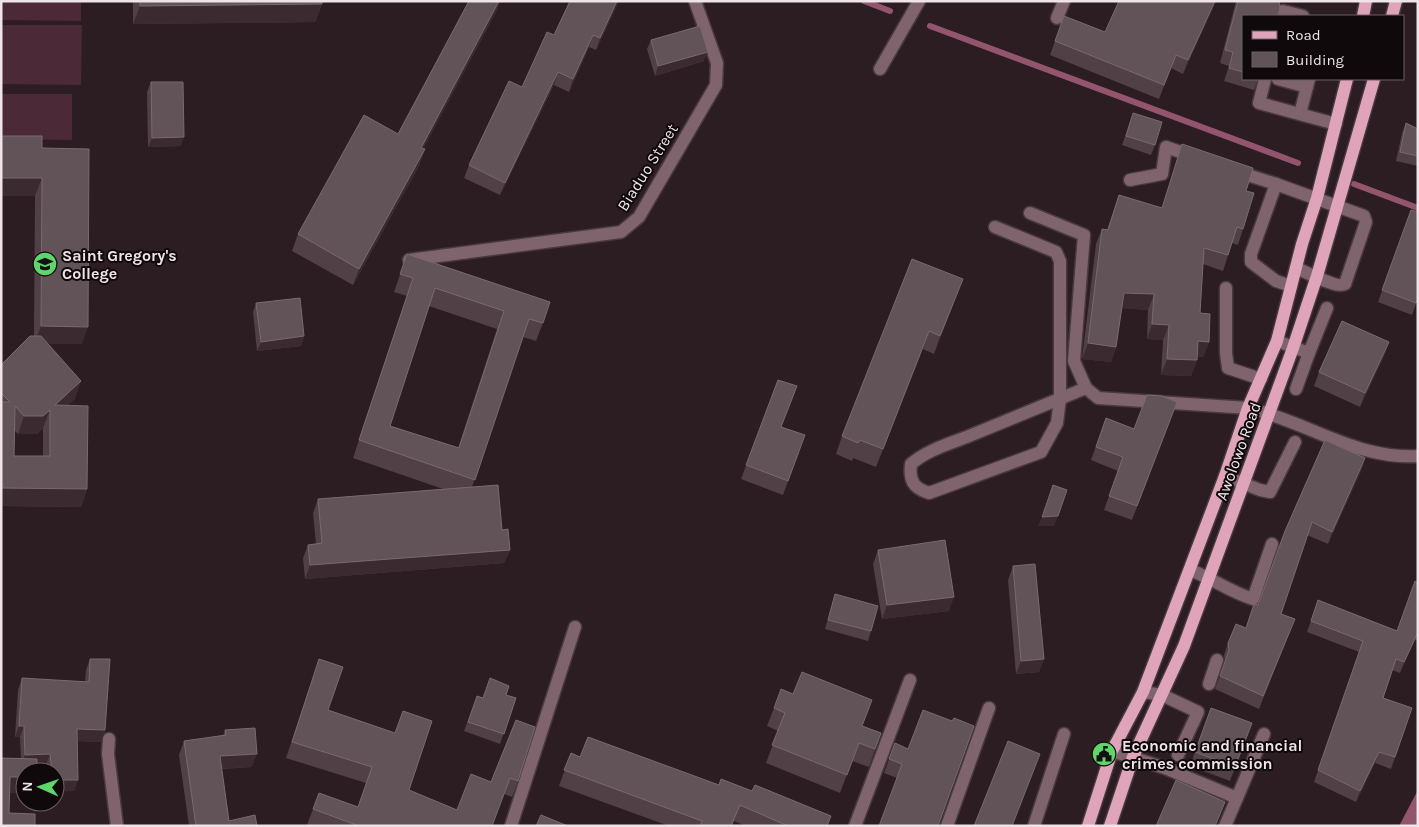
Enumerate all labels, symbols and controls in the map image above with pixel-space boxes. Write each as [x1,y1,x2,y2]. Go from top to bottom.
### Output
legend [1242,15,1404,80]
text: Road [1286,26,1321,44]
text: Building [1286,51,1344,69]
street label: Biaduo Street [613,120,682,214]
place label: Saint Gregory's College [62,246,177,283]
school or university icon: Saint Gregory's College [32,251,58,277]
street label: Awolowo Road [1212,399,1265,503]
place label: Economic and financial crimes commission [1122,736,1302,773]
public building icon: Economic and financial crimes commission [1091,741,1117,767]
north arrow [15,762,65,812]
text: N [19,781,36,792]

